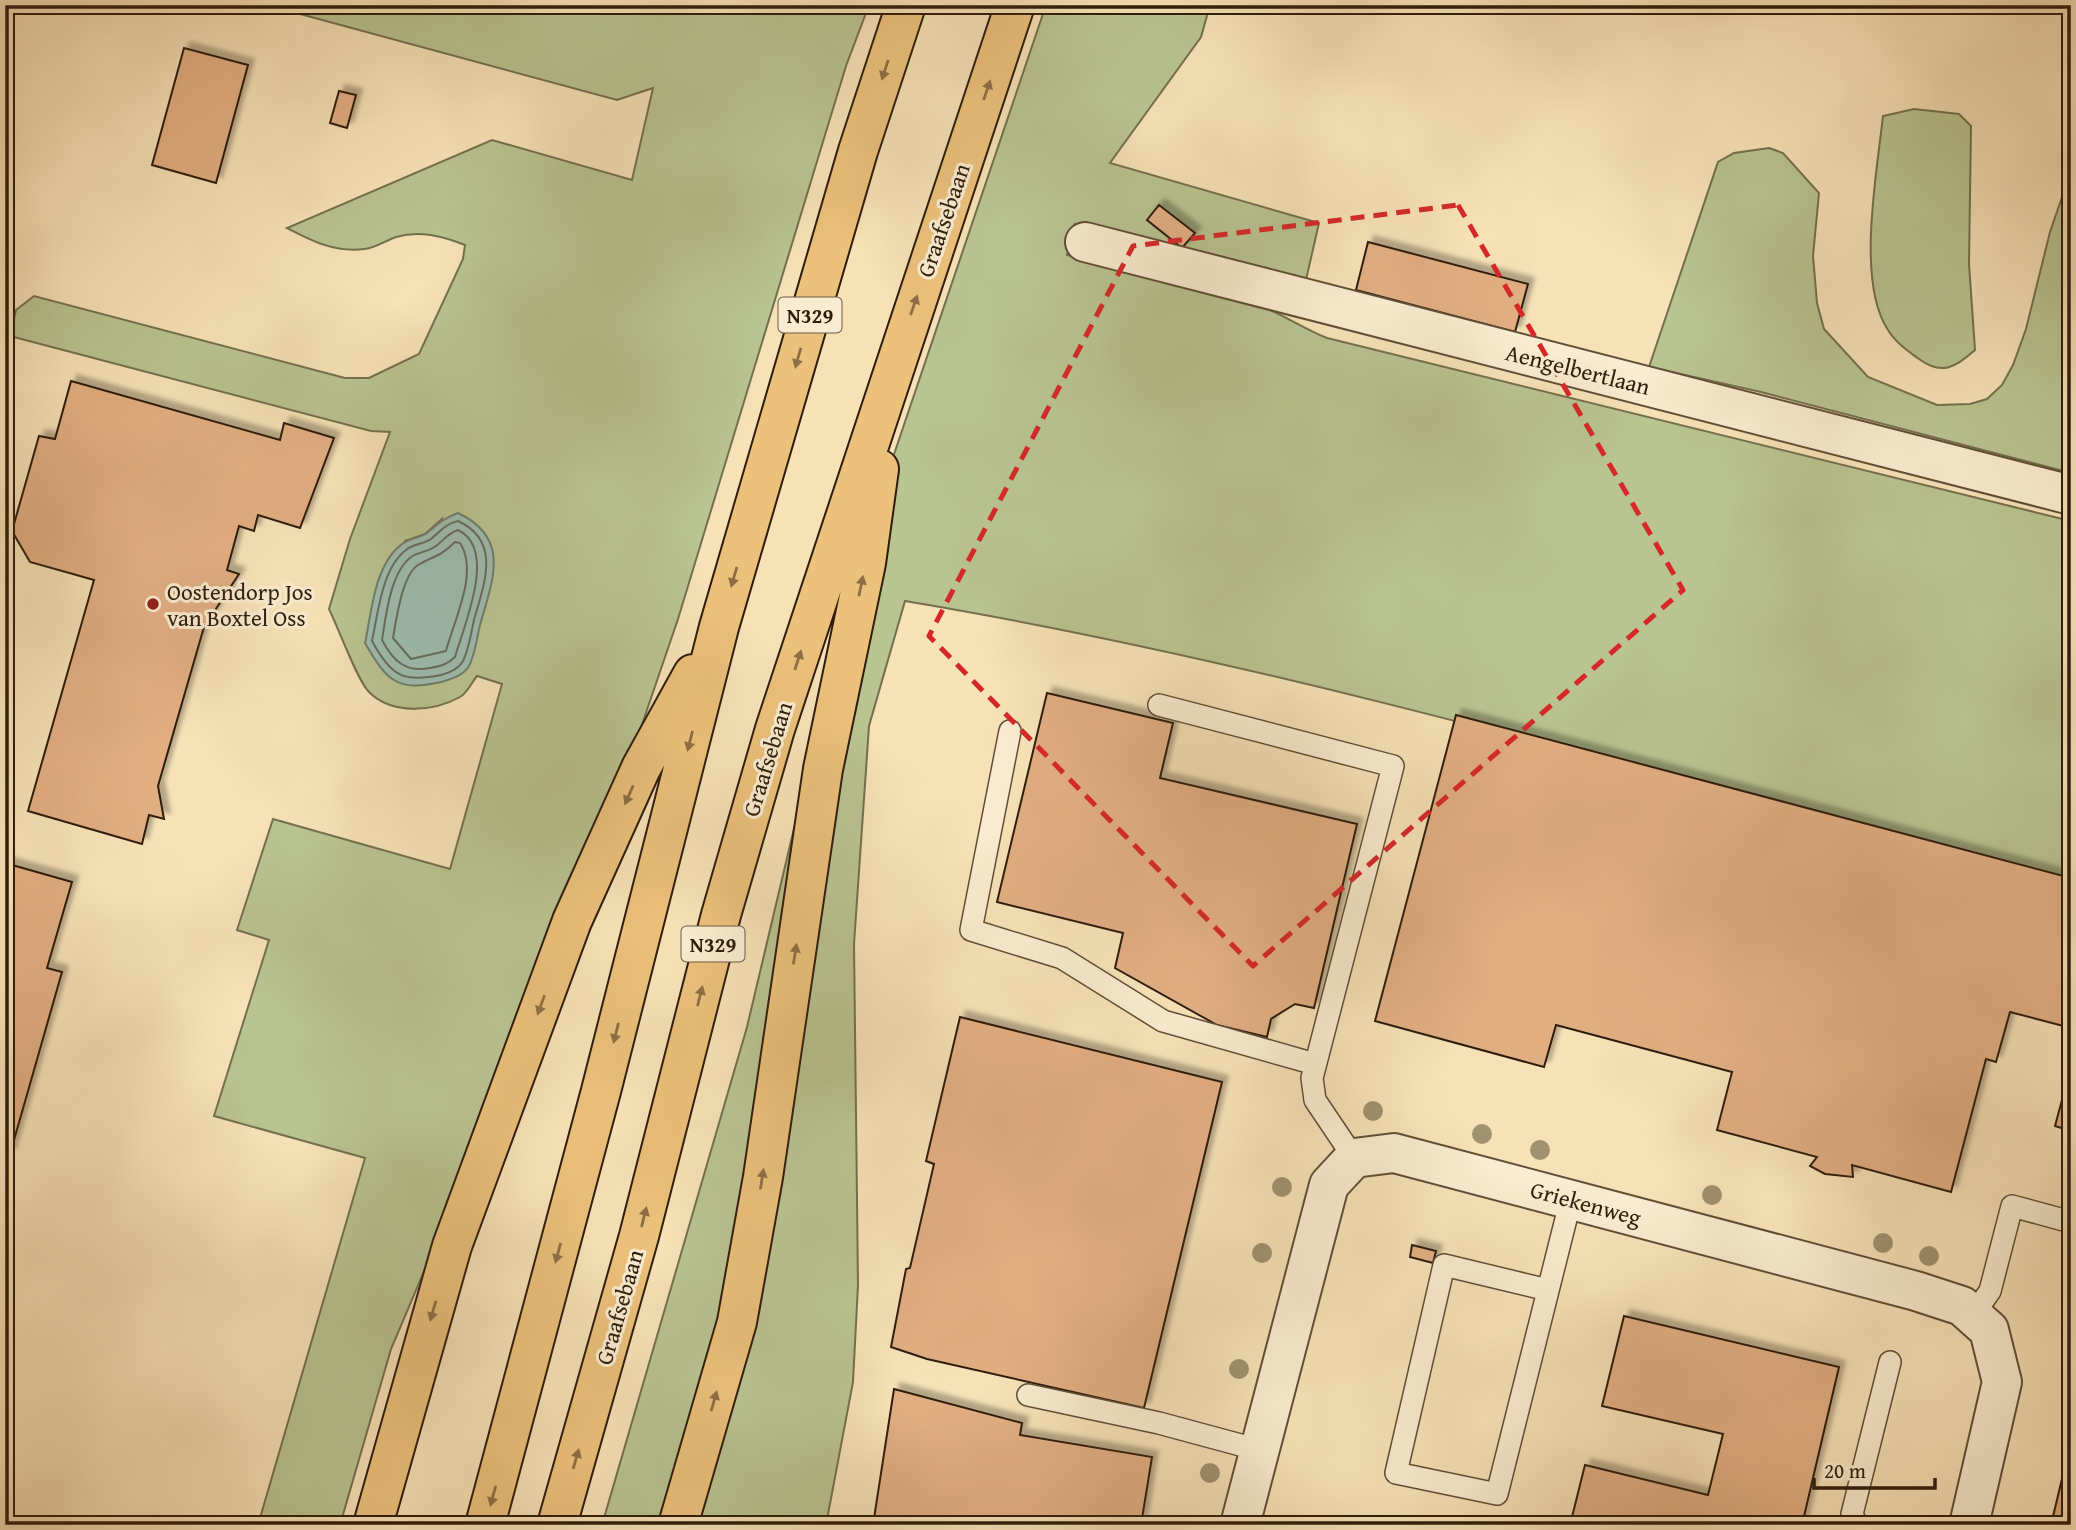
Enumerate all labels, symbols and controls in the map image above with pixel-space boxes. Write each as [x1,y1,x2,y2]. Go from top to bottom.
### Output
one-way arrow [879,60,889,81]
one-way arrow [982,79,993,100]
street label: Graafsebaan [908,159,978,281]
one-way arrow [909,295,920,316]
road number: N329 [778,298,842,332]
street label: Aengelbertlaan [1502,335,1654,403]
one-way arrow [792,348,802,369]
one-way arrow [728,566,738,587]
place label: Oostendorp Jos van Boxtel Oss [167,575,313,634]
one-way arrow [856,575,867,597]
marker: Oostendorp Jos van Boxtel Oss [145,596,161,612]
one-way arrow [793,649,804,670]
street label: Graafsebaan [734,697,800,820]
one-way arrow [684,730,695,752]
one-way arrow [623,785,635,805]
road number: N329 [682,926,744,962]
one-way arrow [790,943,801,965]
one-way arrow [695,985,706,1007]
one-way arrow [535,994,546,1015]
one-way arrow [610,1022,621,1044]
one-way arrow [757,1168,768,1190]
street label: Griekenweg [1527,1172,1646,1234]
one-way arrow [639,1205,650,1227]
one-way arrow [552,1242,563,1264]
street label: Graafsebaan [587,1245,651,1368]
one-way arrow [427,1301,438,1323]
one-way arrow [709,1390,720,1412]
scale bar [1814,1446,1934,1490]
one-way arrow [571,1448,581,1469]
text: 20 m [1824,1455,1866,1486]
one-way arrow [487,1485,498,1507]

